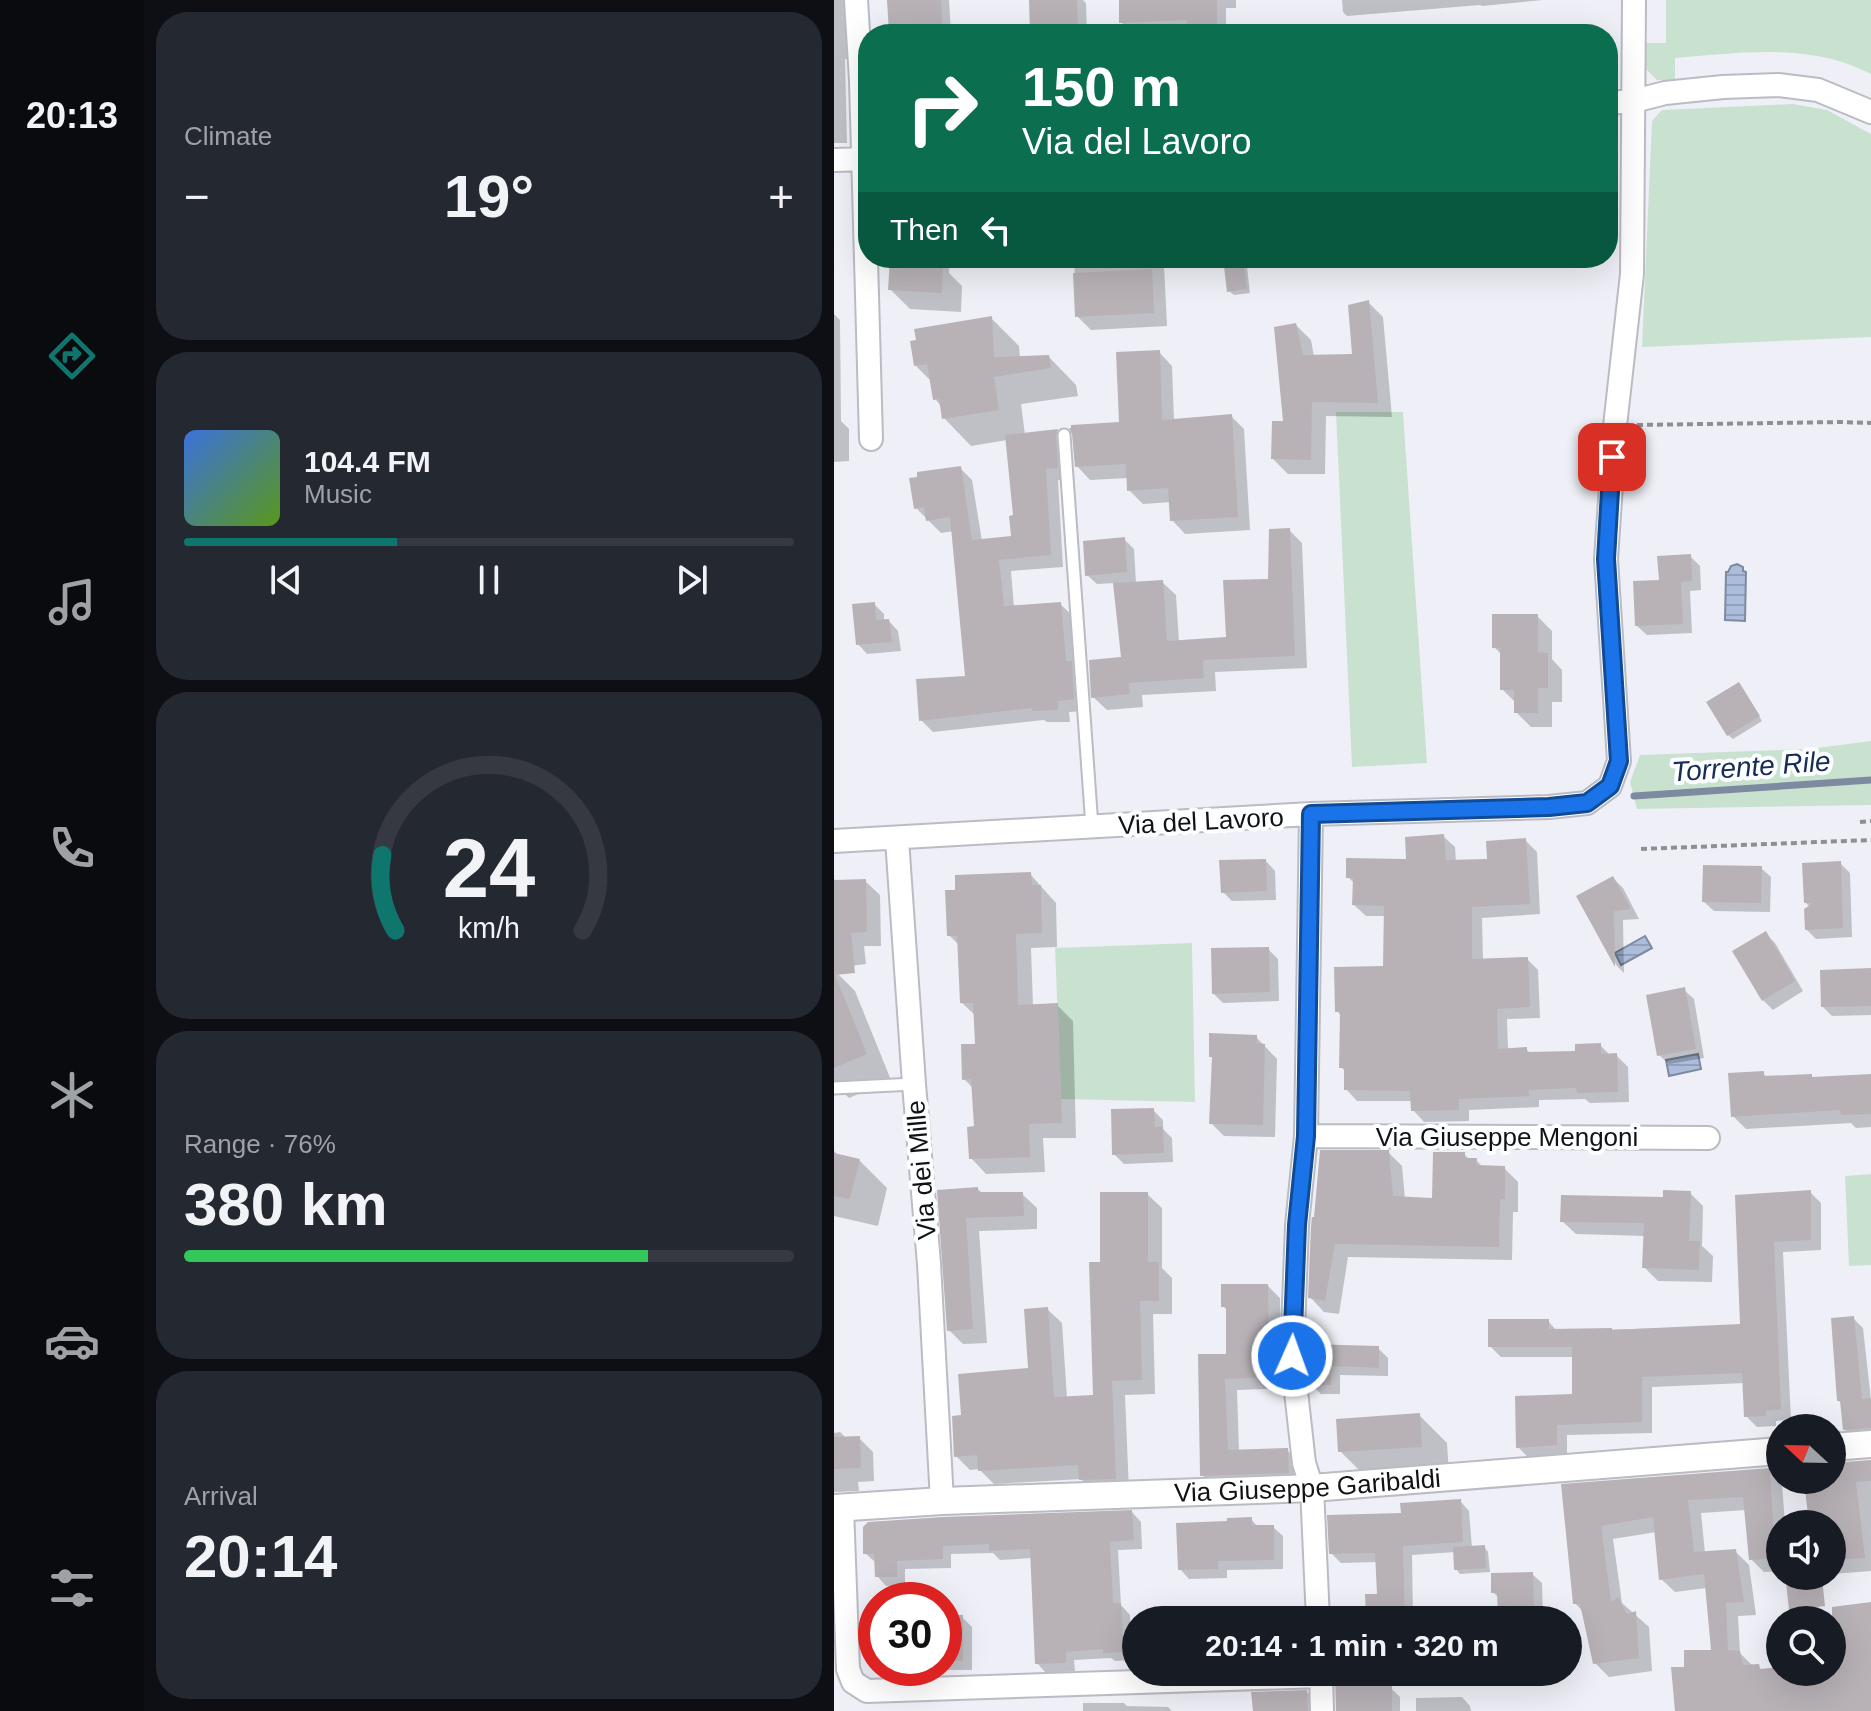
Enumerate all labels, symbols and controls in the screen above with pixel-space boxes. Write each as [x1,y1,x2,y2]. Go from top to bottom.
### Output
text: 150 m [1022,55,1181,118]
icon: right [890,56,994,160]
text: 20:13 [26,95,118,136]
text: Climate [184,121,272,151]
text: Via del Lavoro [1022,121,1252,162]
text: 19° [444,163,534,230]
text: − [184,172,210,221]
text: + [768,172,794,221]
icon: left [974,208,1018,252]
text: Then [890,213,958,246]
icon: directions [44,328,100,384]
pin [1578,423,1646,491]
icon: arrive [1590,435,1634,479]
text: 104.4 FM [304,445,431,478]
text: Music [304,479,372,509]
icon: previous [264,558,308,602]
icon: pause [467,558,511,602]
icon: next [670,558,714,602]
icon: music [44,574,100,630]
water label: Torrente Rile [1671,745,1832,788]
street label: Via del Lavoro [1117,802,1285,840]
icon: phone [44,820,100,876]
text: 24 [443,822,535,915]
text: km/h [458,913,520,945]
icon: climate [44,1067,100,1123]
street label: Via dei Mille [900,1099,942,1241]
street label: Via Giuseppe Mengoni [1376,1122,1638,1152]
text: Range · 76% [184,1129,336,1159]
text: 380 km [184,1171,388,1238]
icon: car [44,1313,100,1369]
position arrow [1250,1314,1334,1398]
north arrow [1766,1414,1846,1494]
map controls [1766,1414,1846,1686]
street label: Via Giuseppe Garibaldi [1174,1463,1442,1508]
text: Arrival [184,1481,258,1511]
button: sound [1766,1510,1846,1590]
text: 20:14 [184,1523,337,1590]
icon: filters [44,1560,100,1616]
speed limit sign: 30 [858,1582,962,1686]
button: search [1766,1606,1846,1686]
text: 20:14 · 1 min · 320 m [1205,1629,1499,1662]

